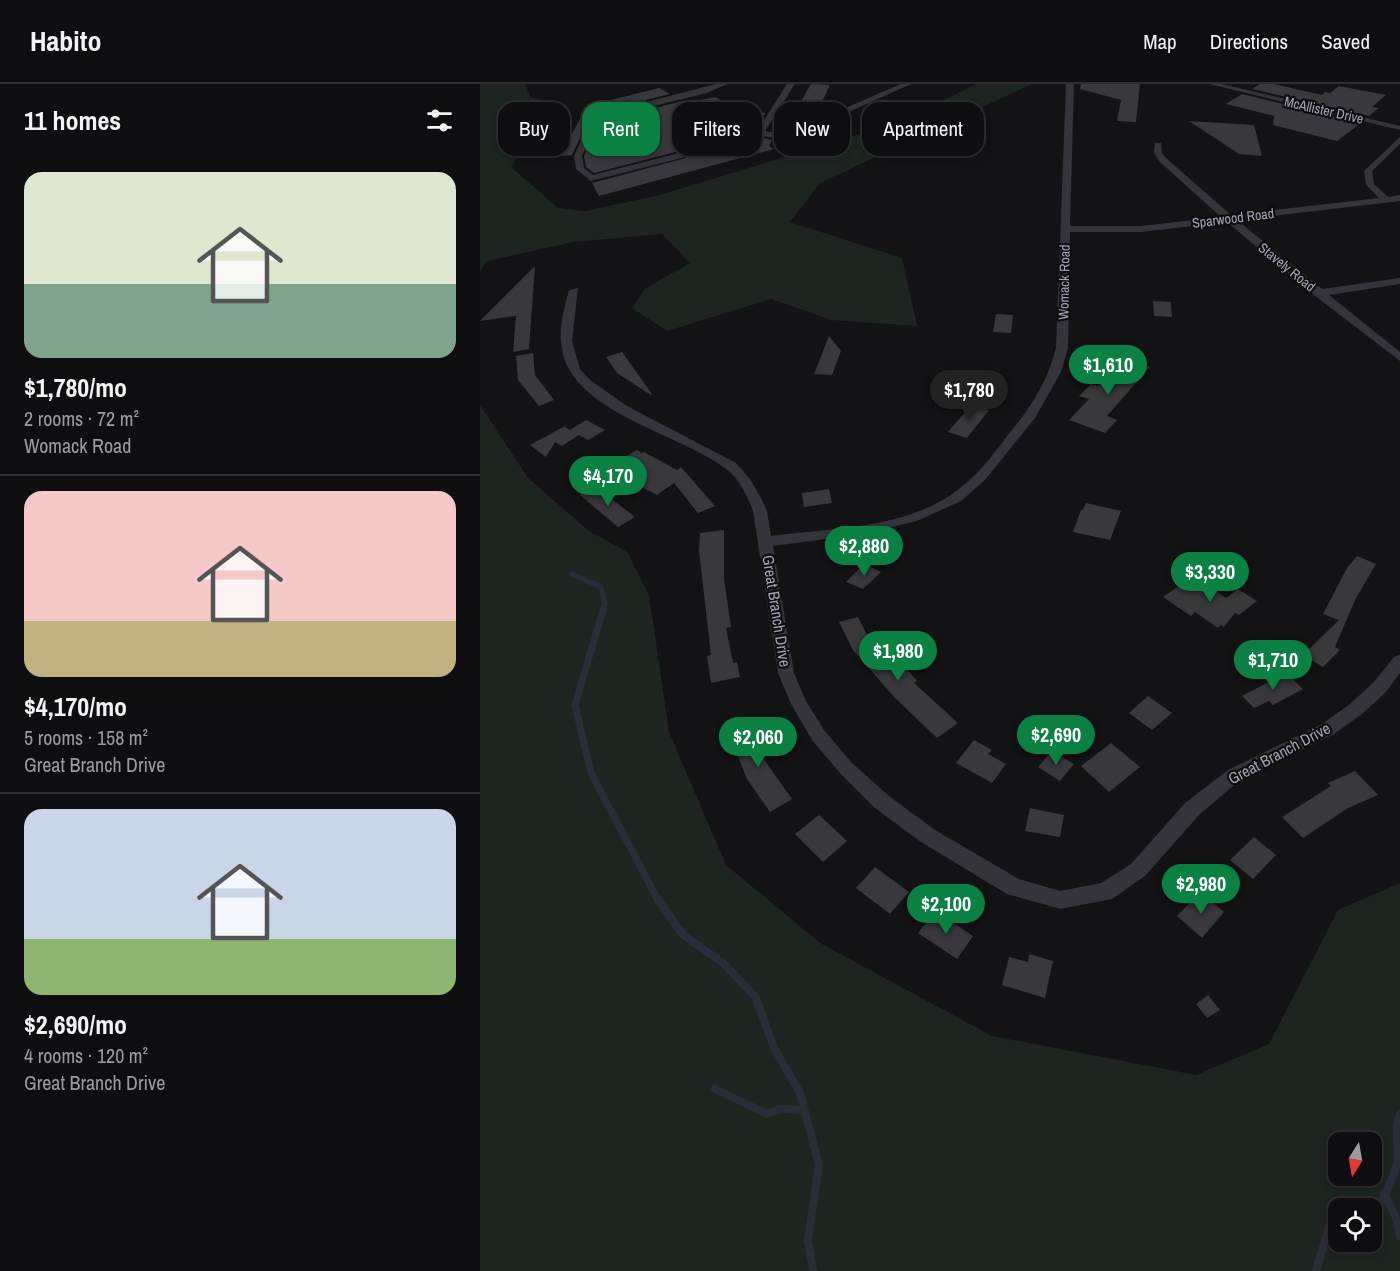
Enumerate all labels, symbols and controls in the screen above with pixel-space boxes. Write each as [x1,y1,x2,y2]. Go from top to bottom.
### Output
text: Habito [30,22,101,60]
text: Map [1143,27,1177,56]
text: Directions [1210,27,1288,56]
text: Saved [1321,27,1370,56]
street label: McAllister Drive [1283,92,1365,128]
chip: Buy [498,102,570,156]
chip: Rent [582,102,660,156]
chip: Filters [672,102,762,156]
chip: New [774,102,850,156]
chip: Apartment [862,102,984,156]
text: 11 homes [24,103,121,138]
icon: filters [423,104,456,137]
street label: Sparwood Road [1191,204,1275,232]
icon: home [186,211,294,319]
street label: Stavely Road [1255,239,1319,295]
street label: Womack Road [1054,244,1074,320]
pin: $1,610 [1059,345,1157,396]
text: $1,610 [1083,351,1133,378]
text: $1,780/mo [24,370,127,405]
pin: $1,780 [920,370,1018,421]
text: $1,780 [944,376,994,403]
text: 2 rooms · 72 m² [24,405,139,432]
text: Womack Road [24,432,131,459]
pin: $4,170 [559,456,657,507]
text: $4,170 [583,462,633,489]
pin: $2,880 [815,526,913,577]
icon: home [186,530,294,638]
text: $2,880 [839,532,889,559]
pin: $3,330 [1161,552,1259,603]
street label: Great Branch Drive [757,553,797,669]
text: $3,330 [1185,558,1235,585]
pin: $1,980 [849,631,947,682]
text: $1,980 [873,637,923,664]
pin: $1,710 [1224,640,1322,691]
text: $1,710 [1248,646,1298,673]
text: $4,170/mo [24,689,127,724]
pin: $2,690 [1007,715,1105,766]
pin: $2,060 [709,717,807,768]
street label: Great Branch Drive [1224,717,1334,789]
text: $2,690 [1031,721,1081,748]
text: $2,060 [733,723,783,750]
text: 5 rooms · 158 m² [24,724,148,751]
text: Great Branch Drive [24,751,165,778]
icon: home [186,848,294,956]
pin: $2,980 [1152,864,1250,915]
text: $2,980 [1176,870,1226,897]
pin: $2,100 [897,884,995,935]
text: $2,100 [921,890,971,917]
text: $2,690/mo [24,1007,127,1042]
text: 4 rooms · 120 m² [24,1042,148,1069]
text: Great Branch Drive [24,1069,165,1096]
north arrow [1328,1132,1382,1186]
map controls [1328,1132,1382,1252]
button: locate [1328,1198,1382,1252]

